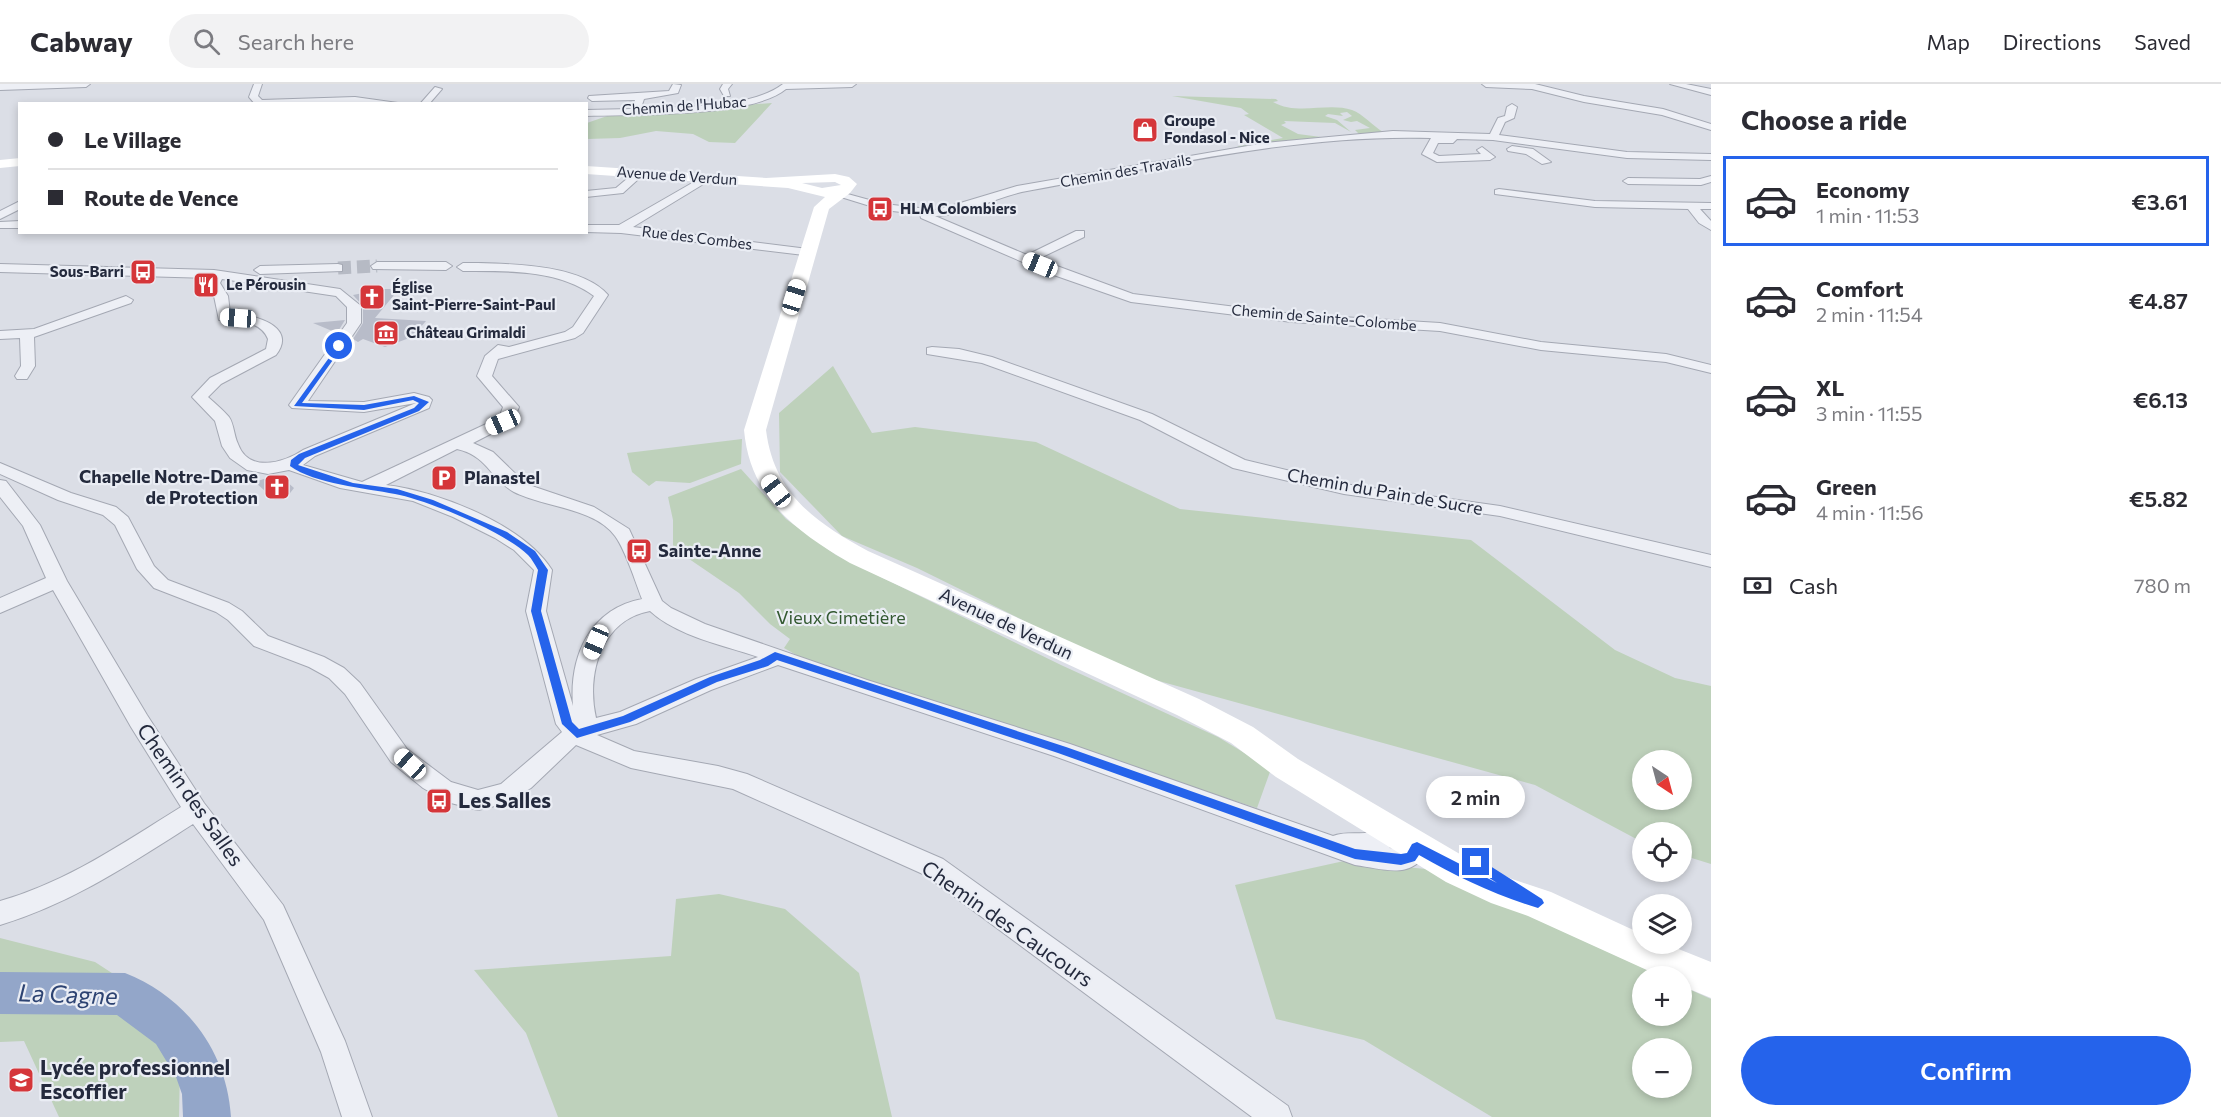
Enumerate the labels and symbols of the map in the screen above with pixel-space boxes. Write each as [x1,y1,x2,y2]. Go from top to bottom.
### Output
street label: Chemin de l'Hubac [621,92,747,118]
place label: Groupe Fondasol - Nice [1164,111,1270,146]
shop icon: Groupe Fondasol - Nice [1130,115,1160,145]
street label: Chemin des Travails [1059,150,1193,190]
street label: Avenue de Verdun [616,162,738,188]
bus stop icon: HLM Colombiers [865,194,895,224]
place label: HLM Colombiers [900,199,1017,217]
street label: Rue des Combes [641,221,754,253]
car [1020,250,1060,280]
bus stop icon: Sous-Barri [128,257,158,287]
place label: Sous-Barri [50,262,124,280]
restaurant icon: Le Pérousin [191,270,221,300]
place label: Le Pérousin [226,275,306,293]
car [780,277,808,317]
place label: Église Saint-Pierre-Saint-Paul [392,278,556,313]
church icon: Église Saint-Pierre-Saint-Paul [357,282,387,312]
street label: Chemin de Sainte-Colombe [1231,300,1418,334]
car [219,308,257,328]
museum icon: Château Grimaldi [371,318,401,348]
place label: Château Grimaldi [406,323,526,341]
route start [325,332,352,359]
car [483,406,523,438]
parking icon: Planastel [429,463,459,493]
street label: Chemin du Pain de Sucre [1286,463,1485,519]
place label: Chapelle Notre-Dame de Protection [79,465,258,508]
place label: Planastel [464,466,540,488]
car [758,471,794,511]
church icon: Chapelle Notre-Dame de Protection [262,472,292,502]
bus stop icon: Sainte-Anne [624,536,654,566]
place label: Sainte-Anne [658,539,761,561]
street label: Avenue de Verdun [936,582,1077,664]
park label: Vieux Cimetière [776,606,906,628]
car [581,622,611,662]
street label: Chemin des Salles [133,718,250,870]
car [391,745,429,783]
north arrow [1632,750,1692,810]
callout: 2 min [1426,775,1526,817]
bus stop icon: Les Salles [424,786,454,816]
place label: Les Salles [458,787,551,812]
route end [1462,848,1489,875]
street label: Chemin des Caucours [917,854,1098,991]
water label: La Cagne [18,977,119,1010]
place label: Lycée professionnel Escoffier [40,1054,230,1103]
school or university icon: Lycée professionnel Escoffier [6,1065,36,1095]

